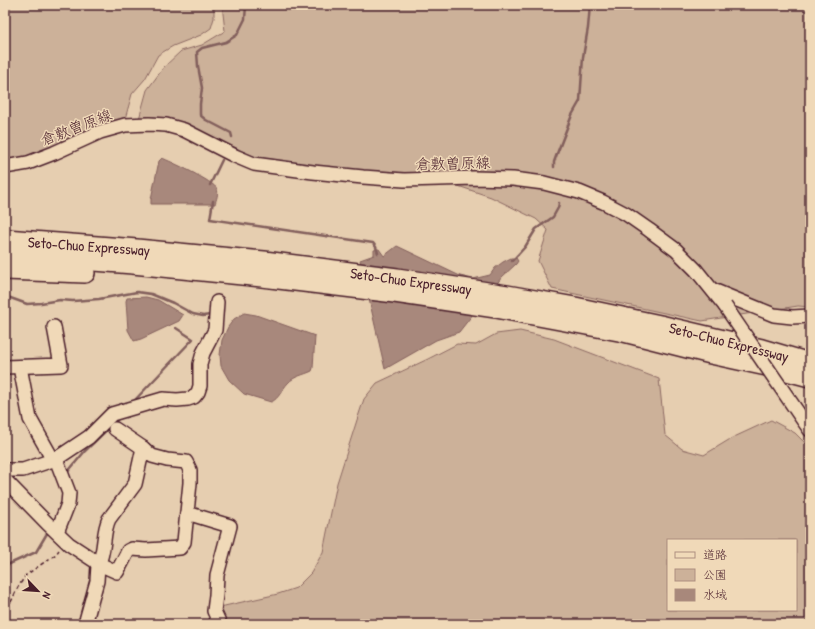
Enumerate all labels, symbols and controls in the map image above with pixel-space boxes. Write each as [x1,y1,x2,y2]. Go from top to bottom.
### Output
street label: 倉敷曽原線 [37,104,115,150]
street label: 倉敷曽原線 [415,152,491,174]
street label: Seto-Chuo Expressway [27,231,151,261]
street label: Seto-Chuo Expressway [349,262,473,300]
street label: Seto-Chuo Expressway [667,317,791,367]
legend [667,539,797,611]
text: 道路 [703,546,727,563]
text: 公園 [703,566,727,583]
north arrow [18,571,58,611]
text: 水域 [703,586,727,603]
text: N [39,590,55,601]

